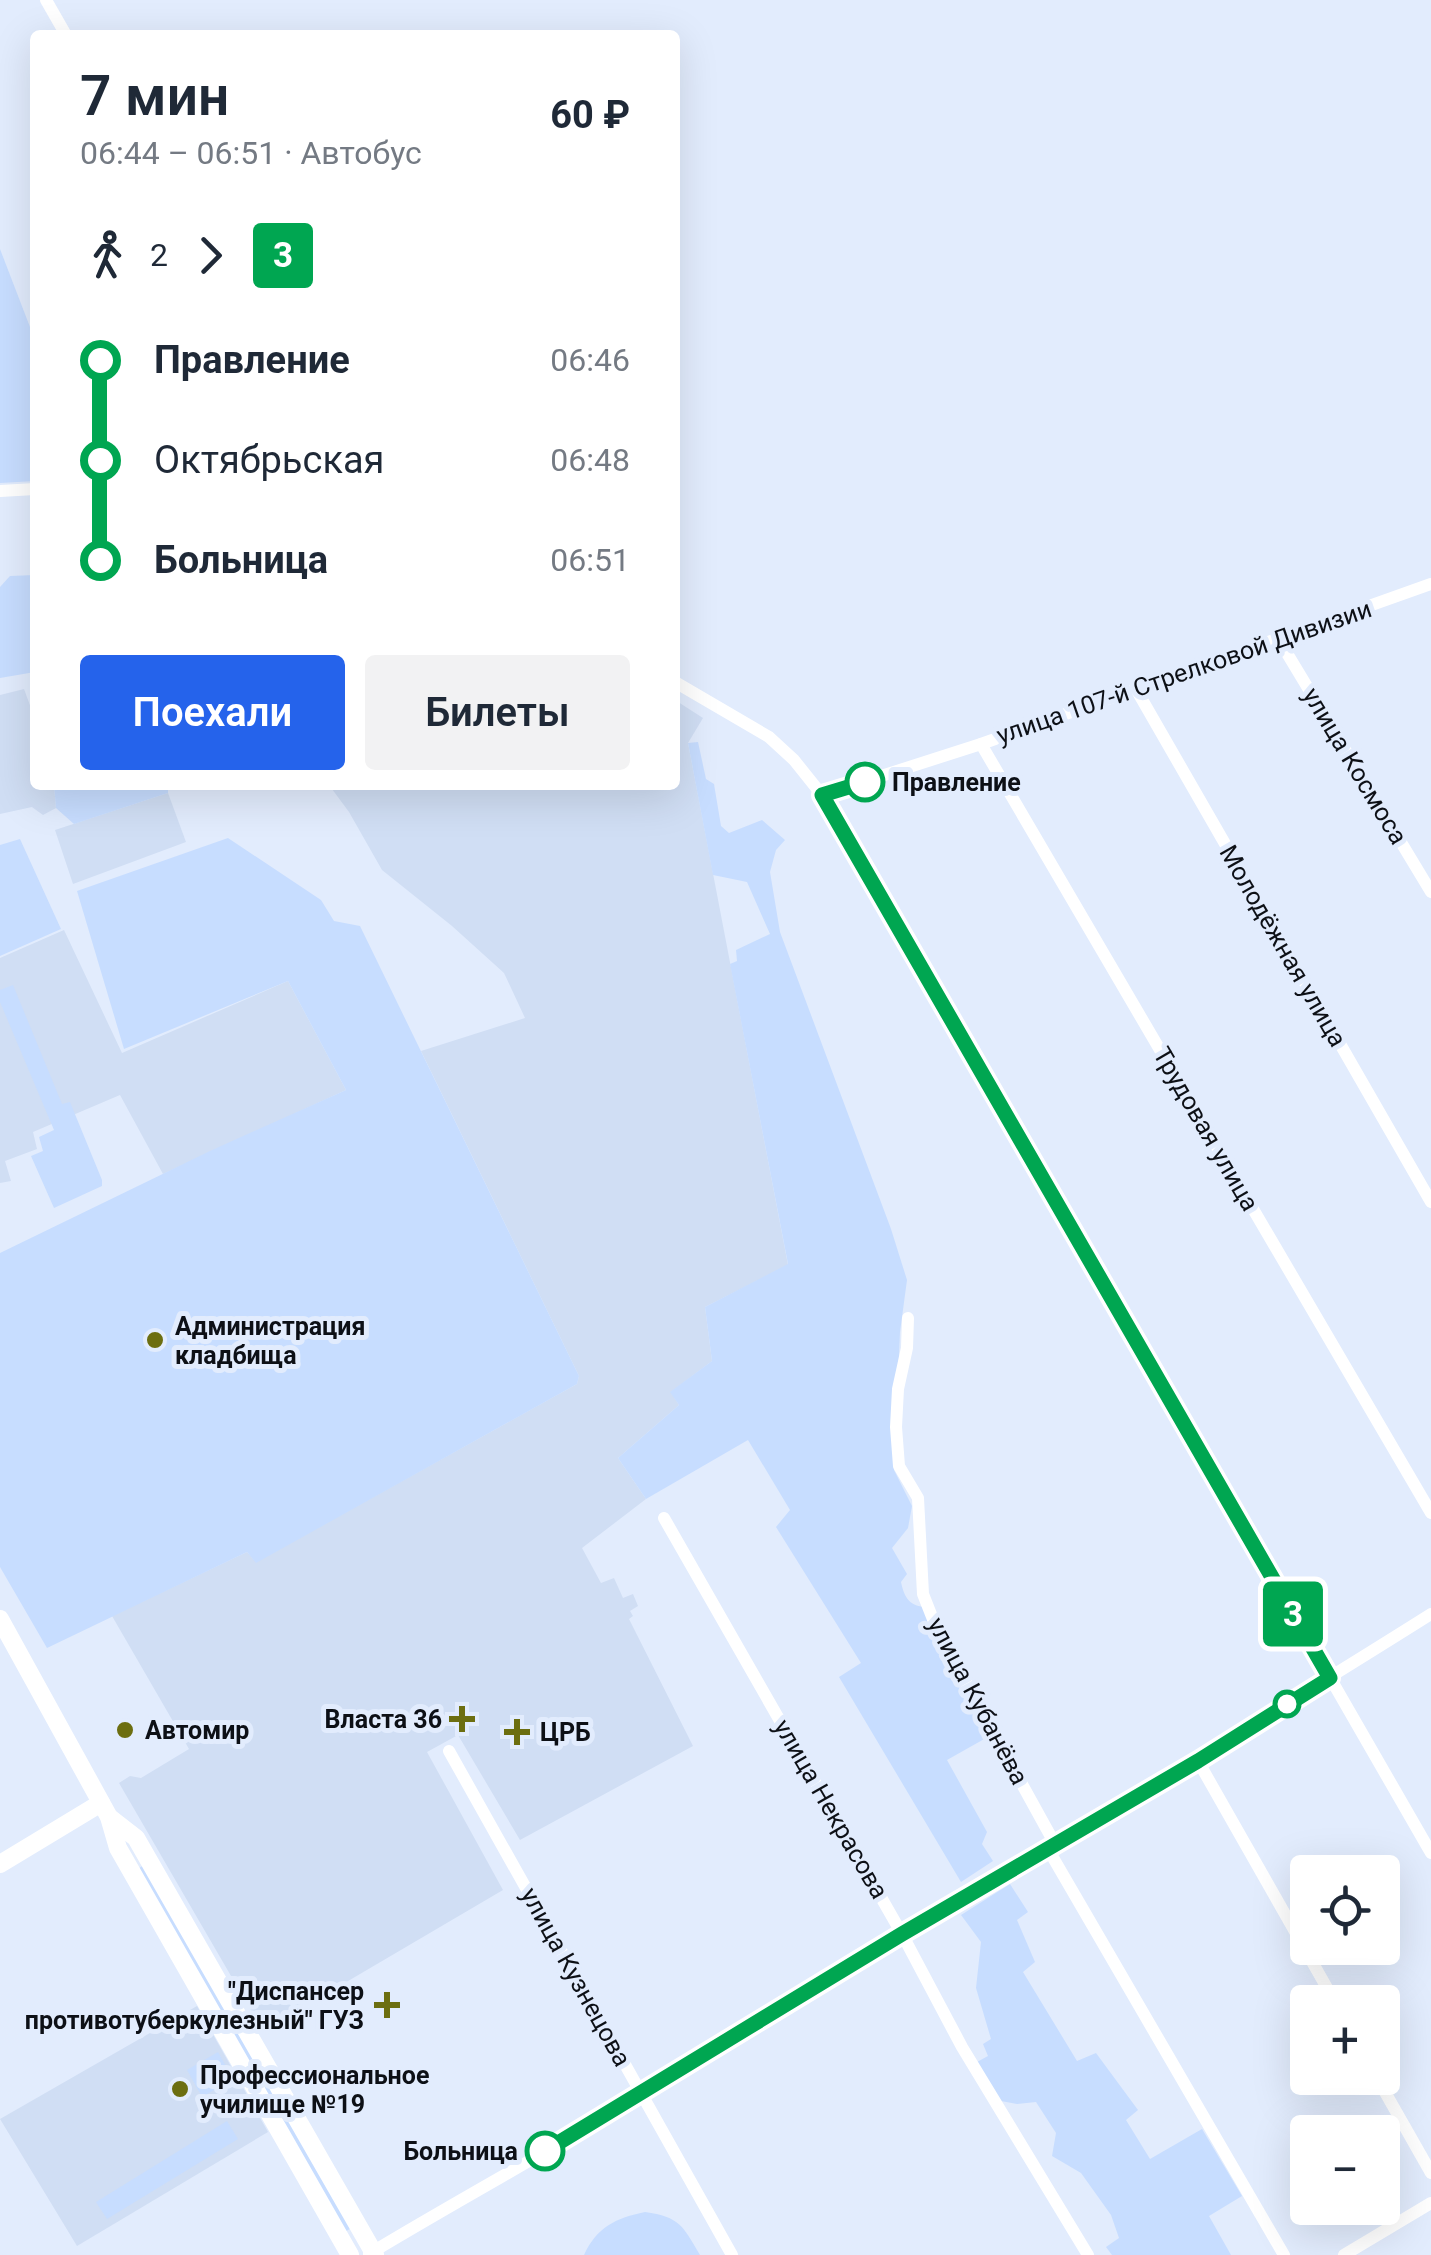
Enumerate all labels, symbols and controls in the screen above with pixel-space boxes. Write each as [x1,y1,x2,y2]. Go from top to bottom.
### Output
text: 7 мин [80,64,229,128]
text: 60 ₽ [550,93,630,137]
text: 06:44 – 06:51 · Автобус [80,134,422,172]
icon: walk [80,228,135,283]
icon: forward [183,228,238,283]
text: 3 [273,235,293,276]
text: 2 [150,236,168,274]
text: Правление [154,338,350,382]
text: 06:46 [550,341,630,379]
text: Октябрьская [154,438,384,482]
text: 06:48 [550,441,630,479]
text: Больница [154,538,328,582]
text: 06:51 [550,541,630,579]
street label: улица 107-й Стрелковой Дивизии [993,594,1375,750]
button: Поехали [80,655,345,770]
button: Билеты [365,655,630,770]
street label: улица Космоса [1297,682,1413,850]
marker: Правление [846,763,884,801]
place label: Правление [892,768,1021,797]
street label: Молодёжная улица [1213,840,1353,1052]
street label: Трудовая улица [1147,1042,1265,1216]
place label: Администрация кладбища [175,1312,365,1370]
marker: Администрация кладбища [144,1329,166,1351]
line badge: 3 [1260,1582,1326,1646]
text: 3 [1283,1594,1303,1635]
street label: улица Кубанёва [922,1612,1034,1790]
unlabelled marker [1274,1691,1300,1717]
place label: Власта 36 [325,1705,442,1734]
marker: Власта 36 [451,1708,473,1730]
street label: улица Некрасова [768,1714,894,1904]
place label: Автомир [145,1716,249,1745]
place label: ЦРБ [540,1718,591,1747]
marker: Автомир [114,1719,136,1741]
marker: ЦРБ [504,1719,530,1745]
map controls [1290,1855,1400,2225]
button: locate [1290,1855,1400,1965]
street label: улица Кузнецова [515,1883,637,2071]
place label: "Диспансер противотуберкулезный" ГУЗ [25,1977,364,2035]
button: + [1290,1985,1400,2095]
marker: "Диспансер противотуберкулезный" ГУЗ [374,1992,400,2018]
place label: Профессиональное училище №19 [200,2061,429,2119]
marker: Профессиональное училище №19 [169,2078,191,2100]
button: − [1290,2115,1400,2225]
marker: Больница [526,2132,564,2170]
place label: Больница [403,2137,518,2166]

